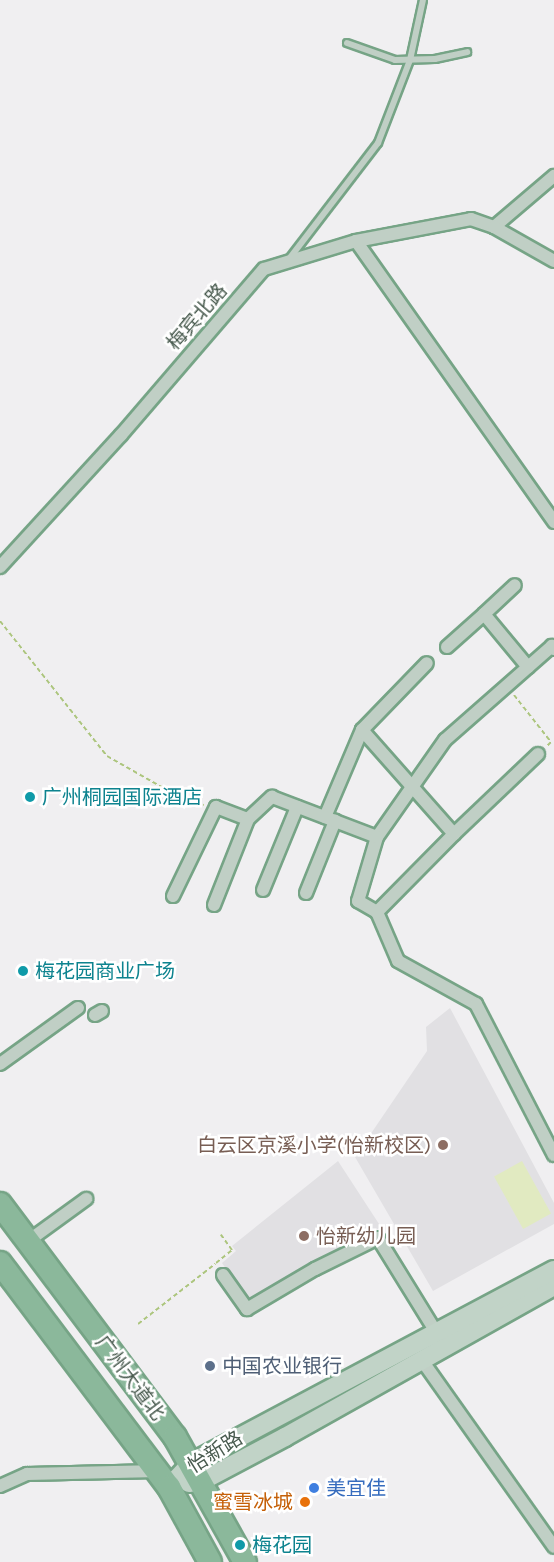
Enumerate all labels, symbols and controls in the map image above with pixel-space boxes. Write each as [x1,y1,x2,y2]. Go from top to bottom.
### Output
street label: 梅宾北路 [162,279,232,355]
place label: 广州桐园国际酒店 [42,785,202,809]
marker: 广州桐园国际酒店 [23,790,37,804]
place label: 梅花园商业广场 [35,959,175,983]
marker: 梅花园商业广场 [16,964,30,978]
place label: 白云区京溪小学(怡新校区) [197,1133,431,1157]
marker: 白云区京溪小学(怡新校区) [436,1138,450,1152]
place label: 怡新幼儿园 [316,1224,416,1248]
marker: 怡新幼儿园 [297,1229,311,1243]
street label: 广州大道北 [90,1331,170,1425]
place label: 中国农业银行 [222,1354,342,1378]
marker: 中国农业银行 [203,1359,217,1373]
street label: 怡新路 [183,1426,247,1478]
place label: 美宜佳 [326,1476,386,1500]
marker: 美宜佳 [307,1481,321,1495]
place label: 蜜雪冰城 [213,1490,293,1514]
marker: 蜜雪冰城 [298,1495,312,1509]
place label: 梅花园 [252,1533,312,1557]
marker: 梅花园 [233,1538,247,1552]

